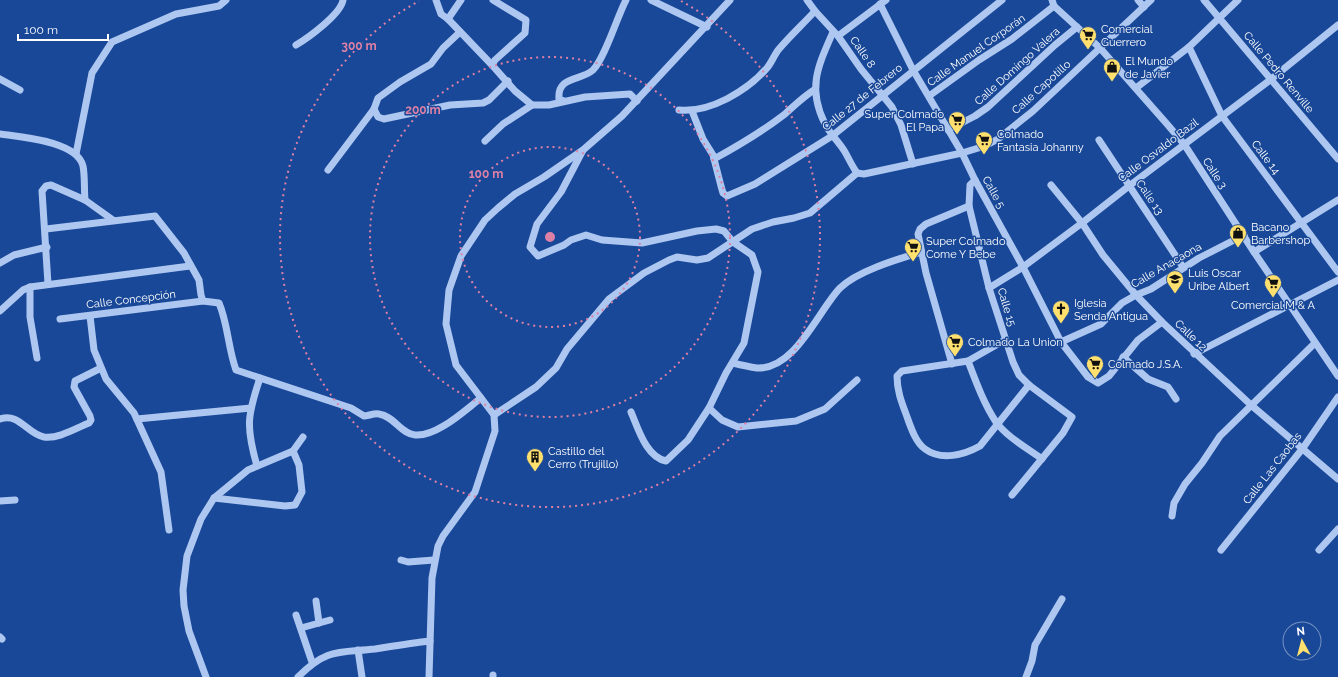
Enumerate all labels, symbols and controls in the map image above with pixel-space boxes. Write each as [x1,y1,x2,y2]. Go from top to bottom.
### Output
street label: Calle Manuel Corporán [925,12,1028,89]
scale bar [18,16,108,42]
text: 100 m [24,23,58,37]
place label: Comercial Guerrero [1101,23,1153,49]
street label: Calle Domingo Valera [972,25,1063,108]
supermarket icon: Comercial Guerrero [1078,25,1098,50]
street label: Calle Pedro Renville [1241,29,1317,116]
street label: Calle 8 [847,34,878,70]
text: 300 m [341,39,377,53]
place label: El Mundo de Javier [1125,55,1174,81]
street label: Calle Capotillo [1009,57,1074,117]
shop icon: El Mundo de Javier [1102,57,1122,82]
street label: Calle 27 de Febrero [820,61,905,134]
text: 200 m [405,103,441,117]
place label: Super Colmado El Papa [865,108,944,134]
supermarket icon: Super Colmado El Papa [947,110,967,135]
street label: Calle Osvaldo Bazil [1116,116,1201,185]
place label: Colmado Fantasia Johanny [997,128,1084,154]
supermarket icon: Colmado Fantasia Johanny [974,130,994,155]
street label: Calle 14 [1249,138,1283,177]
street label: Calle 3 [1200,155,1230,191]
text: 100 m [469,167,503,181]
street label: Calle 5 [979,174,1008,211]
street label: Calle 13 [1133,177,1166,217]
place label: Bacano Barbershop [1251,221,1311,247]
shop icon: Bacano Barbershop [1228,223,1248,248]
centre of rings [543,230,557,244]
place label: Super Colmado Come Y Bebe [926,235,1006,261]
supermarket icon: Super Colmado Come Y Bebe [903,237,923,262]
street label: Calle Anacaona [1129,240,1204,291]
place label: Luis Oscar Uribe Albert [1188,267,1250,293]
school or university icon: Luis Oscar Uribe Albert [1165,269,1185,294]
supermarket icon: Comercial M & A [1263,273,1283,298]
street label: Calle 15 [995,286,1019,328]
street label: Calle Concepción [86,288,176,311]
place label: Iglesia Senda Antigua [1074,297,1148,323]
church icon: Iglesia Senda Antigua [1051,299,1071,324]
place label: Comercial M & A [1231,299,1316,312]
street label: Calle 12 [1172,317,1209,354]
supermarket icon: Colmado La Union [945,332,965,357]
place label: Colmado La Union [968,336,1063,349]
supermarket icon: Colmado J.S.A. [1085,354,1105,379]
place label: Colmado J.S.A. [1108,358,1183,371]
street label: Calle Las Caobas [1240,430,1304,507]
place label: Castillo del Cerro (Trujillo) [548,445,618,471]
building icon: Castillo del Cerro (Trujillo) [525,447,545,472]
north arrow [1282,621,1322,661]
text: N [1296,625,1306,639]

